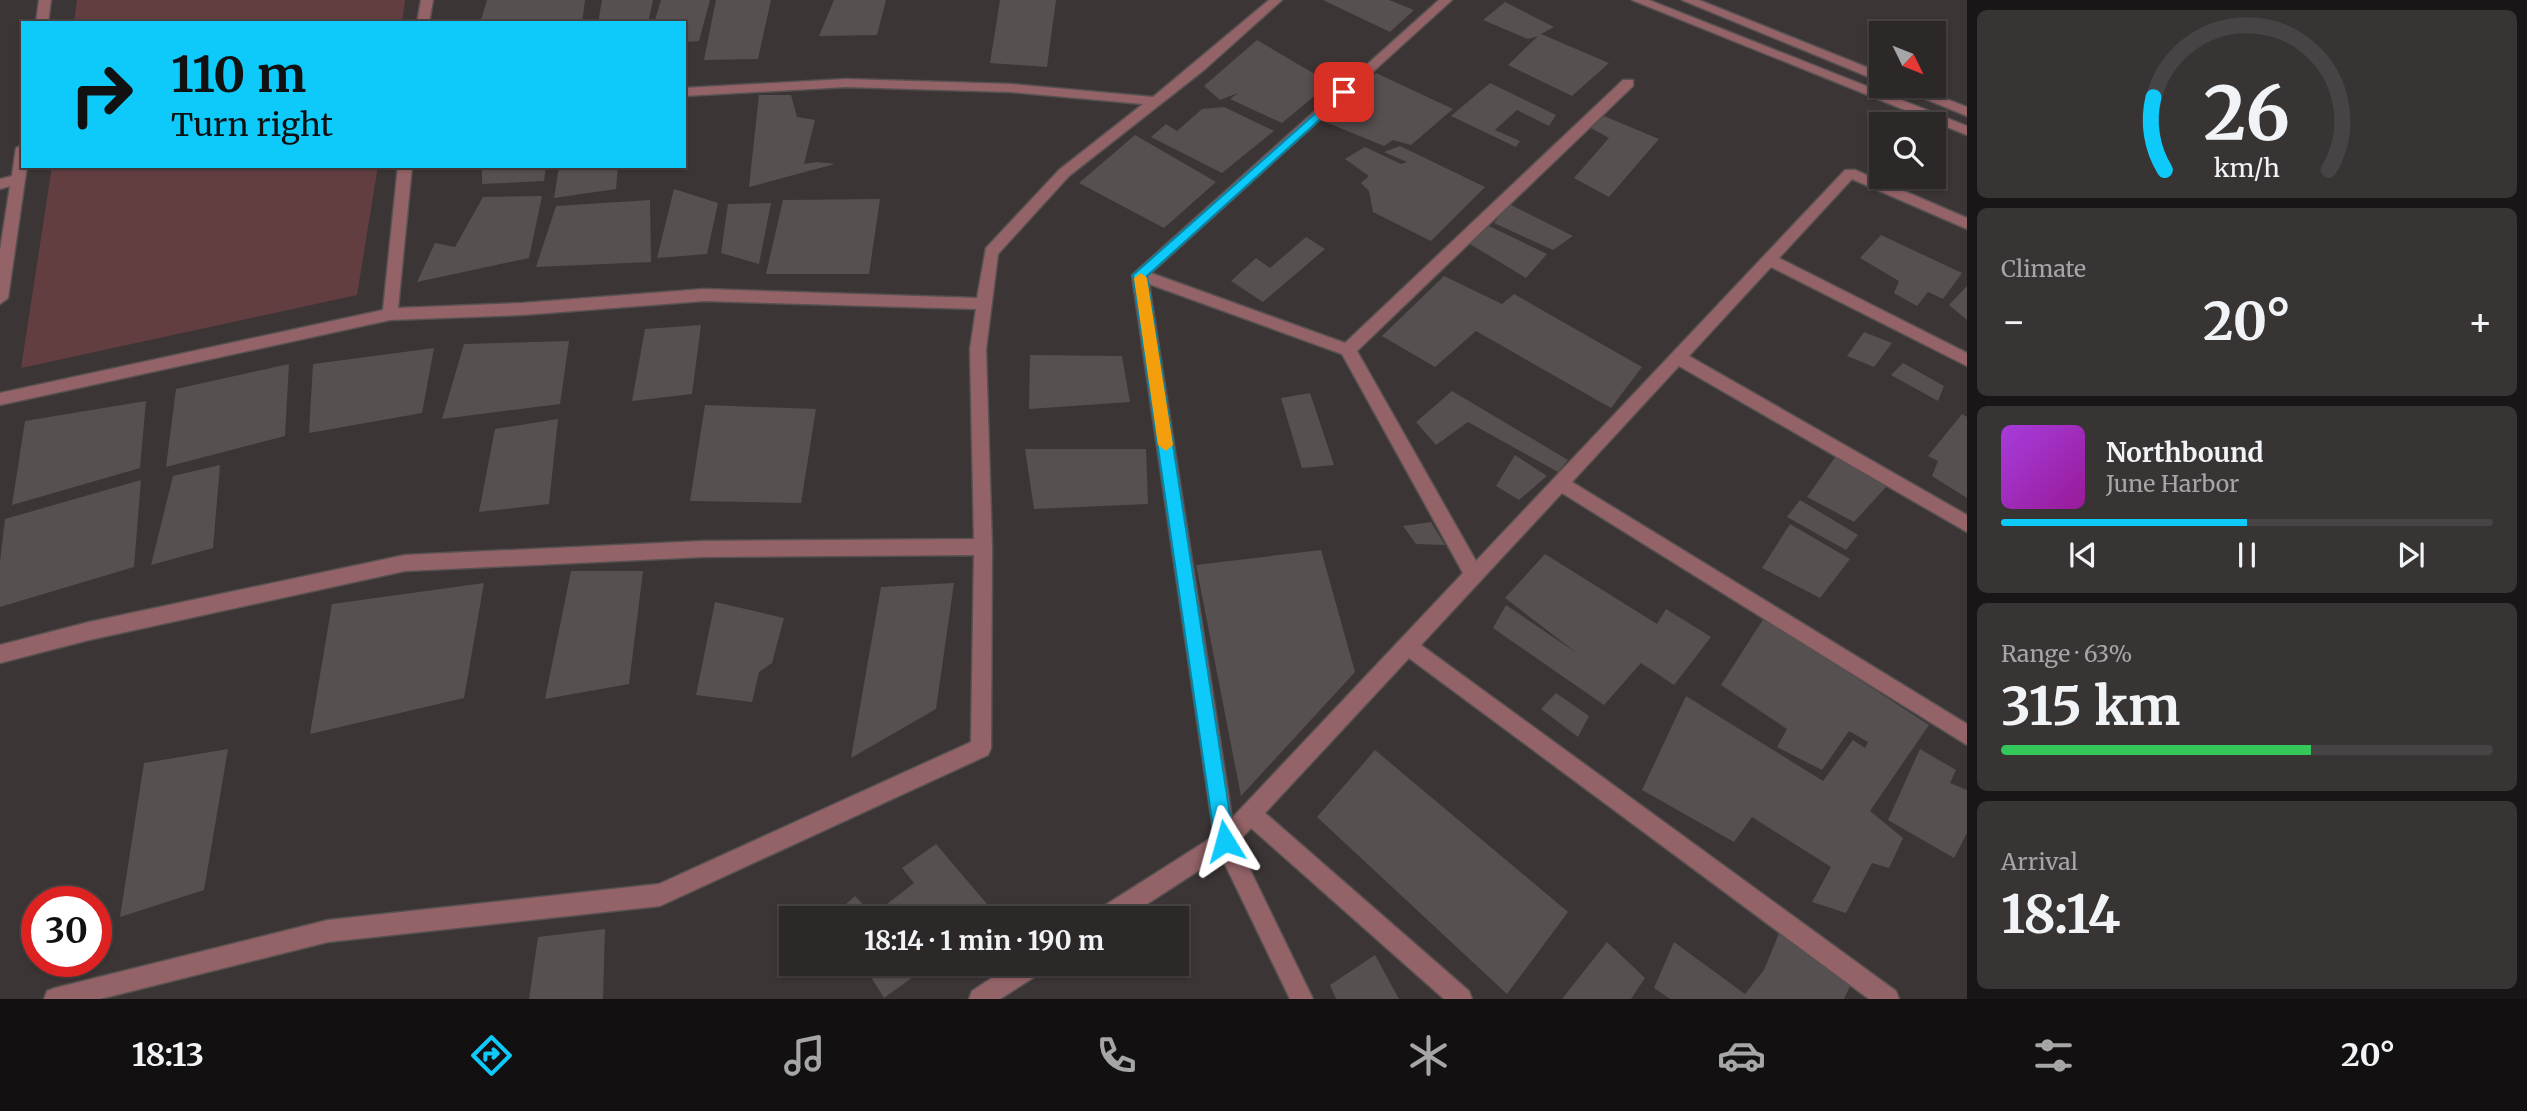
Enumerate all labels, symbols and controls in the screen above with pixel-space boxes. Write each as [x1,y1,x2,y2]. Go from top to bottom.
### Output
north arrow [1869,21,1946,98]
map controls [1869,21,1946,189]
text: 110 m [171,44,306,105]
icon: right [56,49,147,140]
pin [1314,62,1374,122]
text: 26 [2204,68,2290,160]
icon: arrive [1325,73,1363,111]
text: Turn right [171,105,333,145]
button: search [1869,112,1946,189]
text: km/h [2214,152,2280,184]
text: Climate [2001,254,2086,283]
text: 20° [2203,289,2291,354]
text: − [2001,298,2026,345]
text: + [2468,298,2493,345]
text: Northbound [2106,436,2264,469]
text: June Harbor [2106,469,2239,498]
icon: previous [2064,536,2102,574]
icon: pause [2228,536,2266,574]
icon: next [2392,536,2430,574]
text: Range · 63% [2001,639,2132,668]
text: 315 km [2001,674,2180,739]
position arrow [1188,804,1262,878]
text: Arrival [2001,847,2078,876]
text: 18:14 [2001,882,2120,947]
speed limit sign: 30 [21,886,112,977]
text: 18:14 · 1 min · 190 m [864,924,1104,957]
icon: directions [467,1031,516,1080]
icon: music [780,1031,829,1080]
icon: phone [1092,1031,1141,1080]
icon: climate [1404,1031,1453,1080]
icon: car [1717,1031,1766,1080]
icon: filters [2029,1031,2078,1080]
text: 18:13 [132,1035,204,1075]
text: 20° [2341,1035,2395,1075]

